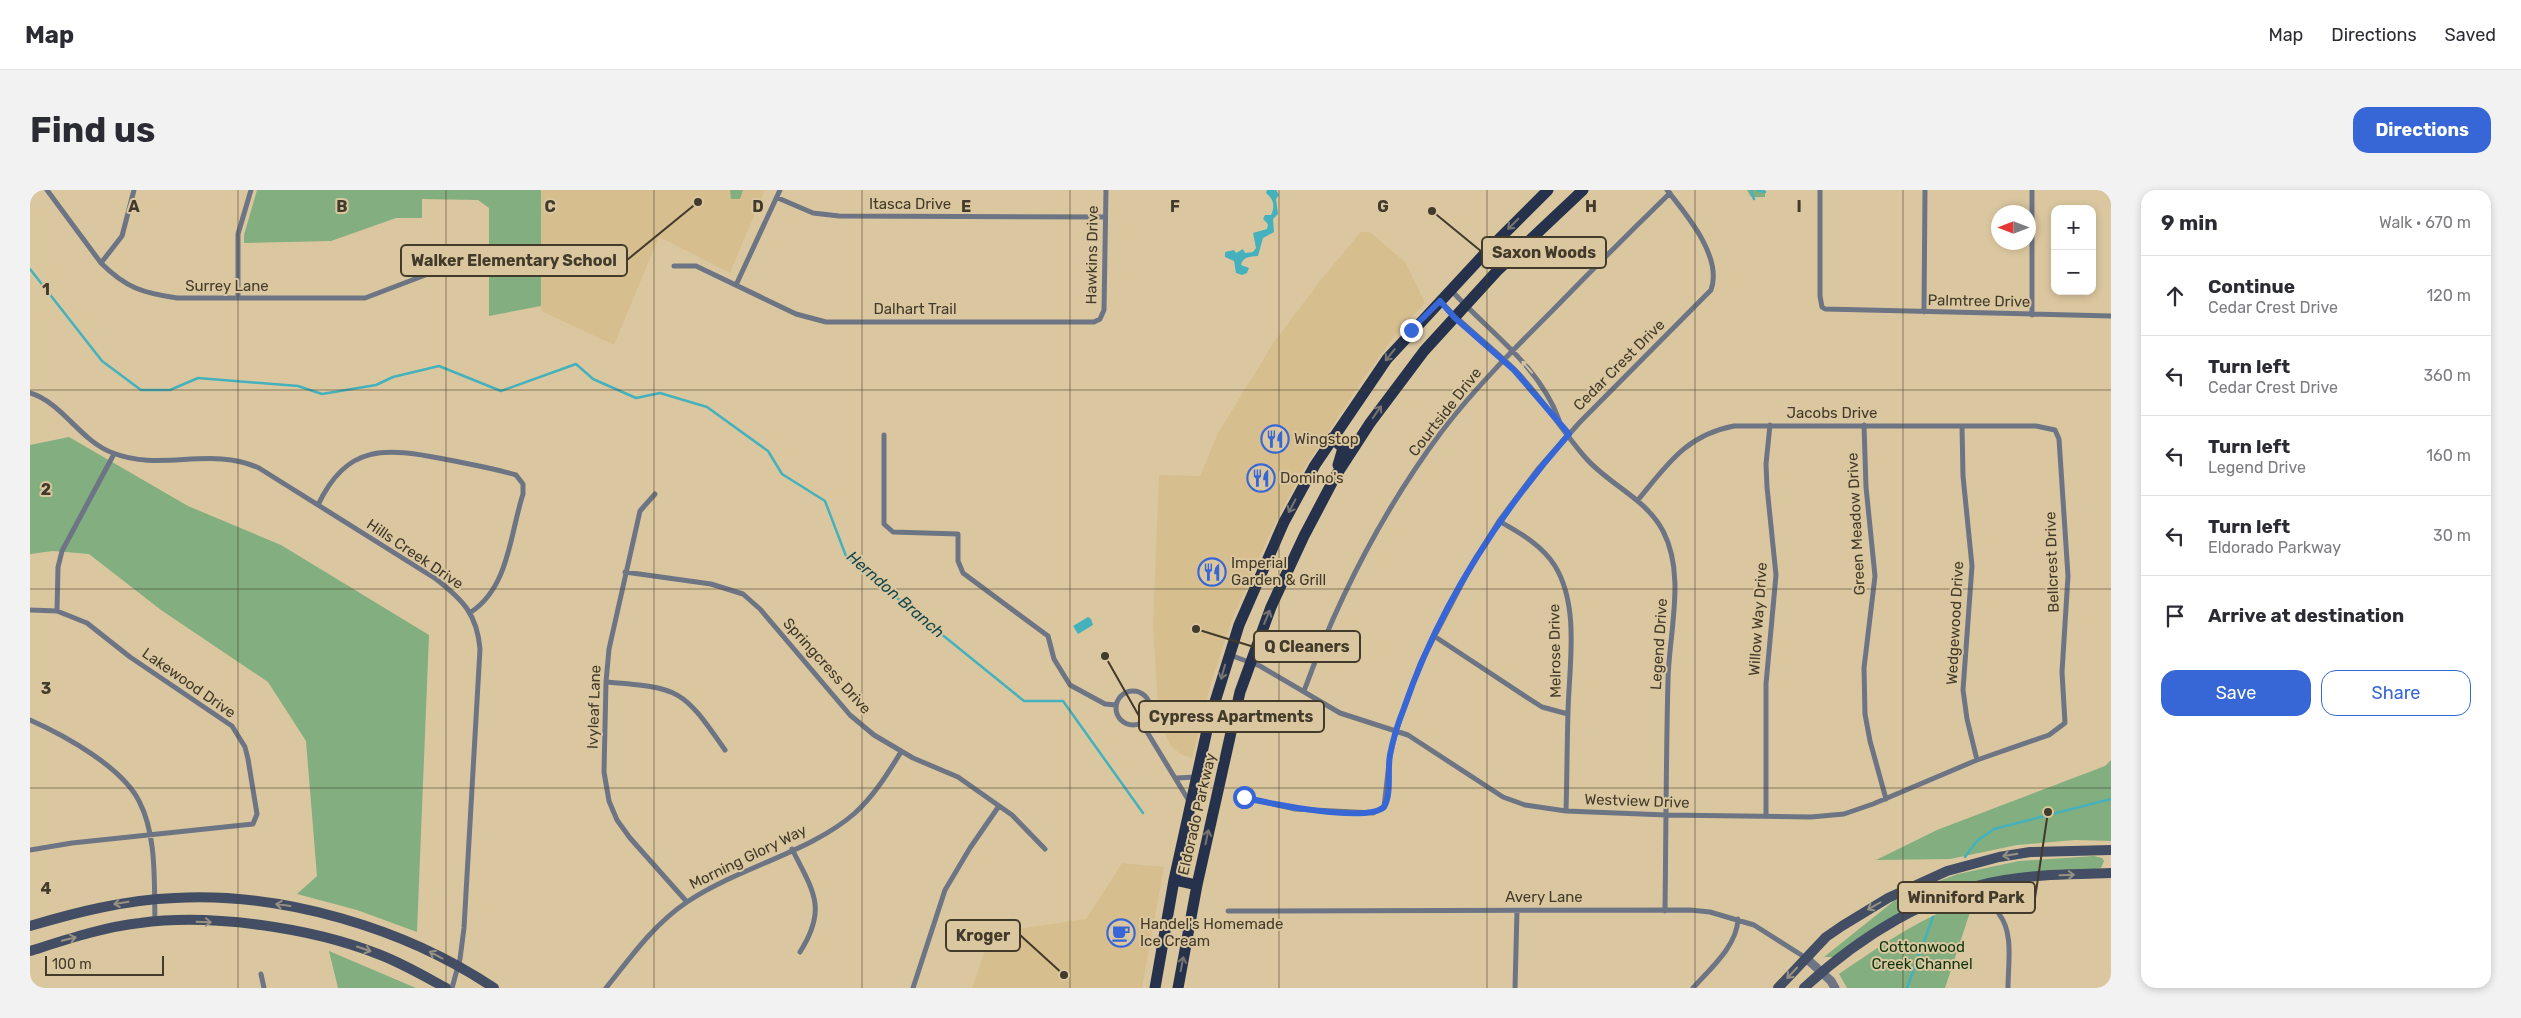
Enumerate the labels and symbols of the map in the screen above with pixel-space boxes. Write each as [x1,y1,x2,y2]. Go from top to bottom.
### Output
street label: Itasca Drive [869,195,951,213]
text: A [128,197,140,216]
text: B [336,197,348,216]
text: C [544,197,556,216]
text: D [752,197,764,216]
text: E [961,197,971,216]
text: F [1170,197,1180,216]
text: G [1377,197,1389,216]
text: H [1585,197,1597,216]
text: I [1796,197,1802,216]
street label: Hawkins Drive [1082,205,1102,305]
north arrow [1991,205,2036,250]
one-way arrow [1507,218,1520,230]
callout: Saxon Woods [1482,237,1606,268]
text: Saxon Woods [1492,243,1596,262]
callout: Walker Elementary School [401,245,627,276]
text: Walker Elementary School [411,251,617,270]
street label: Surrey Lane [185,277,269,295]
text: 1 [42,280,50,299]
street label: Palmtree Drive [1928,291,2030,311]
street label: Dalhart Trail [873,300,957,318]
street label: Cedar Crest Drive [1570,316,1668,414]
route end [1400,319,1423,342]
one-way arrow [1385,349,1396,362]
one-way arrow [1522,360,1533,373]
street label: Courtside Drive [1405,364,1485,460]
street label: Jacobs Drive [1787,404,1877,422]
one-way arrow [1372,406,1382,420]
restaurant icon: Wingstop [1260,424,1290,454]
place label: Wingstop [1294,430,1359,448]
street label: Green Meadow Drive [1843,452,1869,596]
restaurant icon: Domino's [1246,463,1276,493]
place label: Domino's [1280,469,1344,487]
text: 2 [41,480,51,499]
one-way arrow [1287,498,1296,513]
street label: Bellcrest Drive [2041,511,2063,613]
street label: Hills Creek Drive [363,515,467,593]
water label: Herndon Branch [843,547,948,642]
place label: Imperial Garden & Grill [1231,554,1326,589]
restaurant icon: Imperial Garden & Grill [1197,557,1227,587]
street label: Wedgewood Drive [1943,561,1967,685]
street label: Willow Way Drive [1745,562,1771,676]
street label: Legend Drive [1647,598,1671,690]
street label: Melrose Drive [1545,604,1565,698]
one-way arrow [1263,610,1273,625]
street label: Springcress Drive [779,614,875,718]
callout: Q Cleaners [1254,631,1360,662]
text: Q Cleaners [1264,637,1350,656]
street label: Lakewood Drive [139,644,239,722]
one-way arrow [1218,663,1227,679]
street label: Ivyleaf Lane [584,665,604,749]
text: 3 [41,679,51,698]
callout: Cypress Apartments [1139,701,1324,732]
text: Cypress Apartments [1149,707,1313,726]
street label: Eldorado Parkway [1174,751,1220,877]
route start [1233,786,1256,809]
street label: Westview Drive [1584,790,1690,812]
street label: Morning Glory Way [686,821,810,893]
one-way arrow [1203,830,1213,846]
one-way arrow [2002,851,2018,861]
one-way arrow [2058,870,2074,879]
text: 4 [41,879,52,898]
callout: Winniford Park [1898,882,2035,913]
street label: Avery Lane [1505,888,1583,906]
text: Winniford Park [1907,888,2025,907]
one-way arrow [113,899,129,909]
one-way arrow [275,900,291,910]
one-way arrow [1868,901,1882,911]
place label: Handel's Homemade Ice Cream [1140,915,1283,950]
one-way arrow [196,917,212,926]
cafe icon: Handel's Homemade Ice Cream [1106,918,1136,948]
callout: Kroger [946,920,1020,951]
text: Kroger [956,926,1011,945]
one-way arrow [60,934,76,943]
park label: Cottonwood Creek Channel [1871,938,1973,973]
one-way arrow [355,945,371,954]
one-way arrow [429,950,444,960]
scale bar [45,953,164,976]
one-way arrow [1178,957,1187,973]
one-way arrow [1786,967,1798,979]

